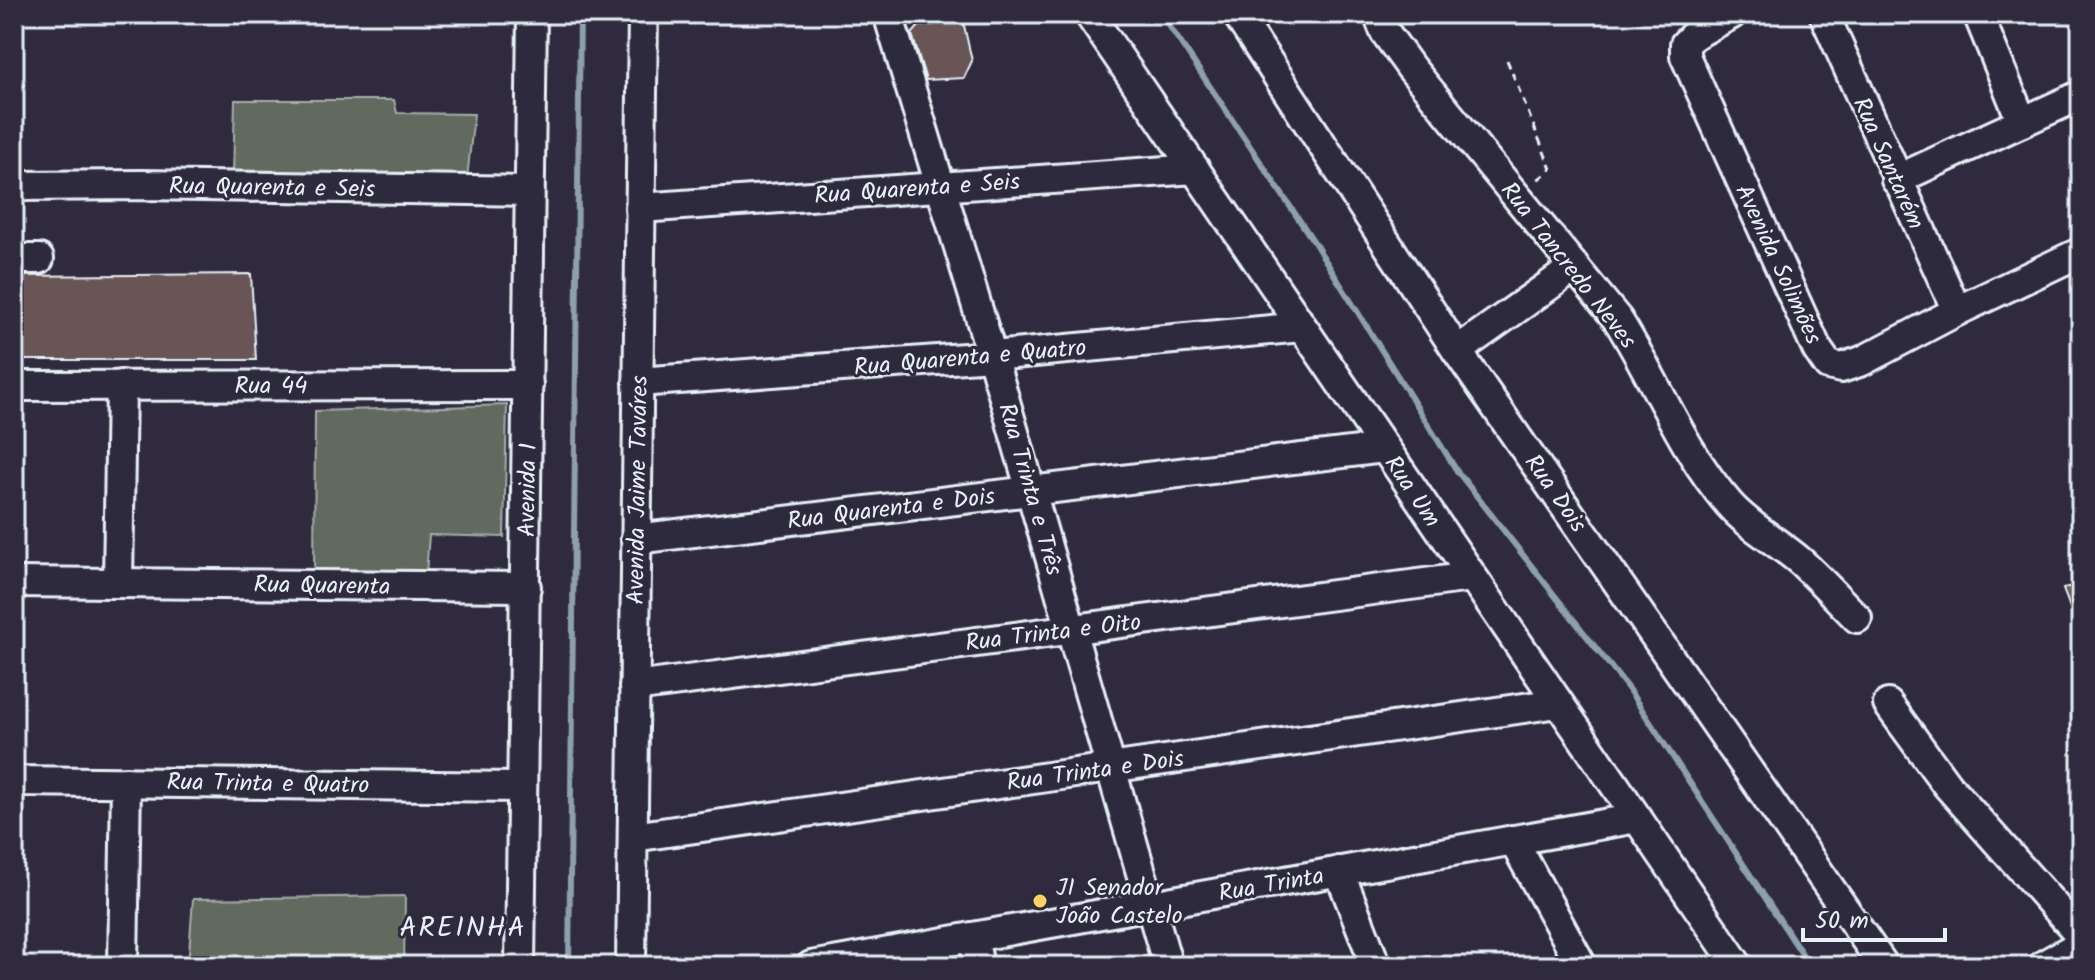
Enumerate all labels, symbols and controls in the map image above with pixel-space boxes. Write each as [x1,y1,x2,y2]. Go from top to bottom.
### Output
street label: Rua Santarém [1841,91,1934,236]
street label: Rua Quarenta e Seis [813,163,1021,216]
street label: Rua Quarenta e Seis [169,167,375,210]
street label: Rua Tancredo Neves [1490,174,1646,358]
street label: Avenida Solimões [1723,178,1832,351]
street label: Rua Quarenta e Quatro [852,329,1088,388]
street label: Rua 44 [235,367,307,406]
street label: Avenida Jaime Taváres [617,375,660,605]
street label: Rua Trinta e Três [986,399,1073,580]
street label: Avenida 1 [508,442,549,538]
street label: Rua Dois [1513,446,1596,541]
street label: Rua Um [1373,448,1450,536]
street label: Rua Quarenta e Dois [785,477,997,542]
street label: Rua Quarenta [253,566,391,607]
street label: Rua Trinta e Oito [963,603,1143,664]
street label: Rua Trinta e Dois [1004,740,1186,803]
street label: Rua Trinta e Quatro [166,763,370,806]
street label: Rua Trinta [1216,857,1327,914]
place label: JI Senador João Castelo [1056,869,1183,936]
marker: JI Senador João Castelo [1031,892,1049,910]
scale bar [1803,892,1945,942]
text: 50 m [1815,902,1869,941]
district label: AREINHA [399,906,527,951]

